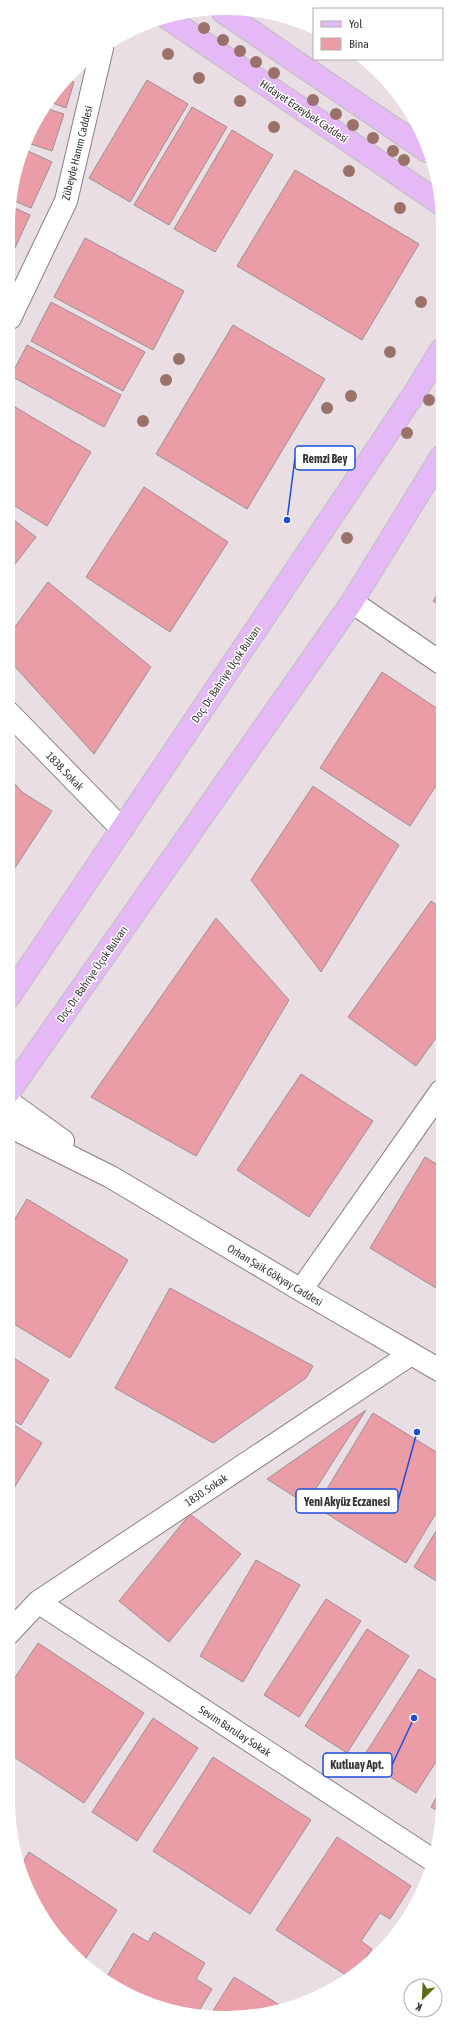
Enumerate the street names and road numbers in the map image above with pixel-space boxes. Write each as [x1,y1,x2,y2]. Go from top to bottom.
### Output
street label: Hidayet Erzeybek Caddesi [258,77,350,145]
street label: Zübeyde Hanım Caddesi [59,104,95,202]
street label: Doç. Dr. Bahriye Üçok Bulvarı [189,623,263,725]
street label: 1838. Sokak [44,749,86,793]
street label: Doç. Dr. Bahriye Üçok Bulvarı [54,924,130,1024]
street label: Orhan Şaik Gökyay Caddesi [225,1242,325,1308]
street label: 1830. Sokak [182,1471,230,1509]
street label: Sevim Barulay Sokak [197,1703,273,1759]

